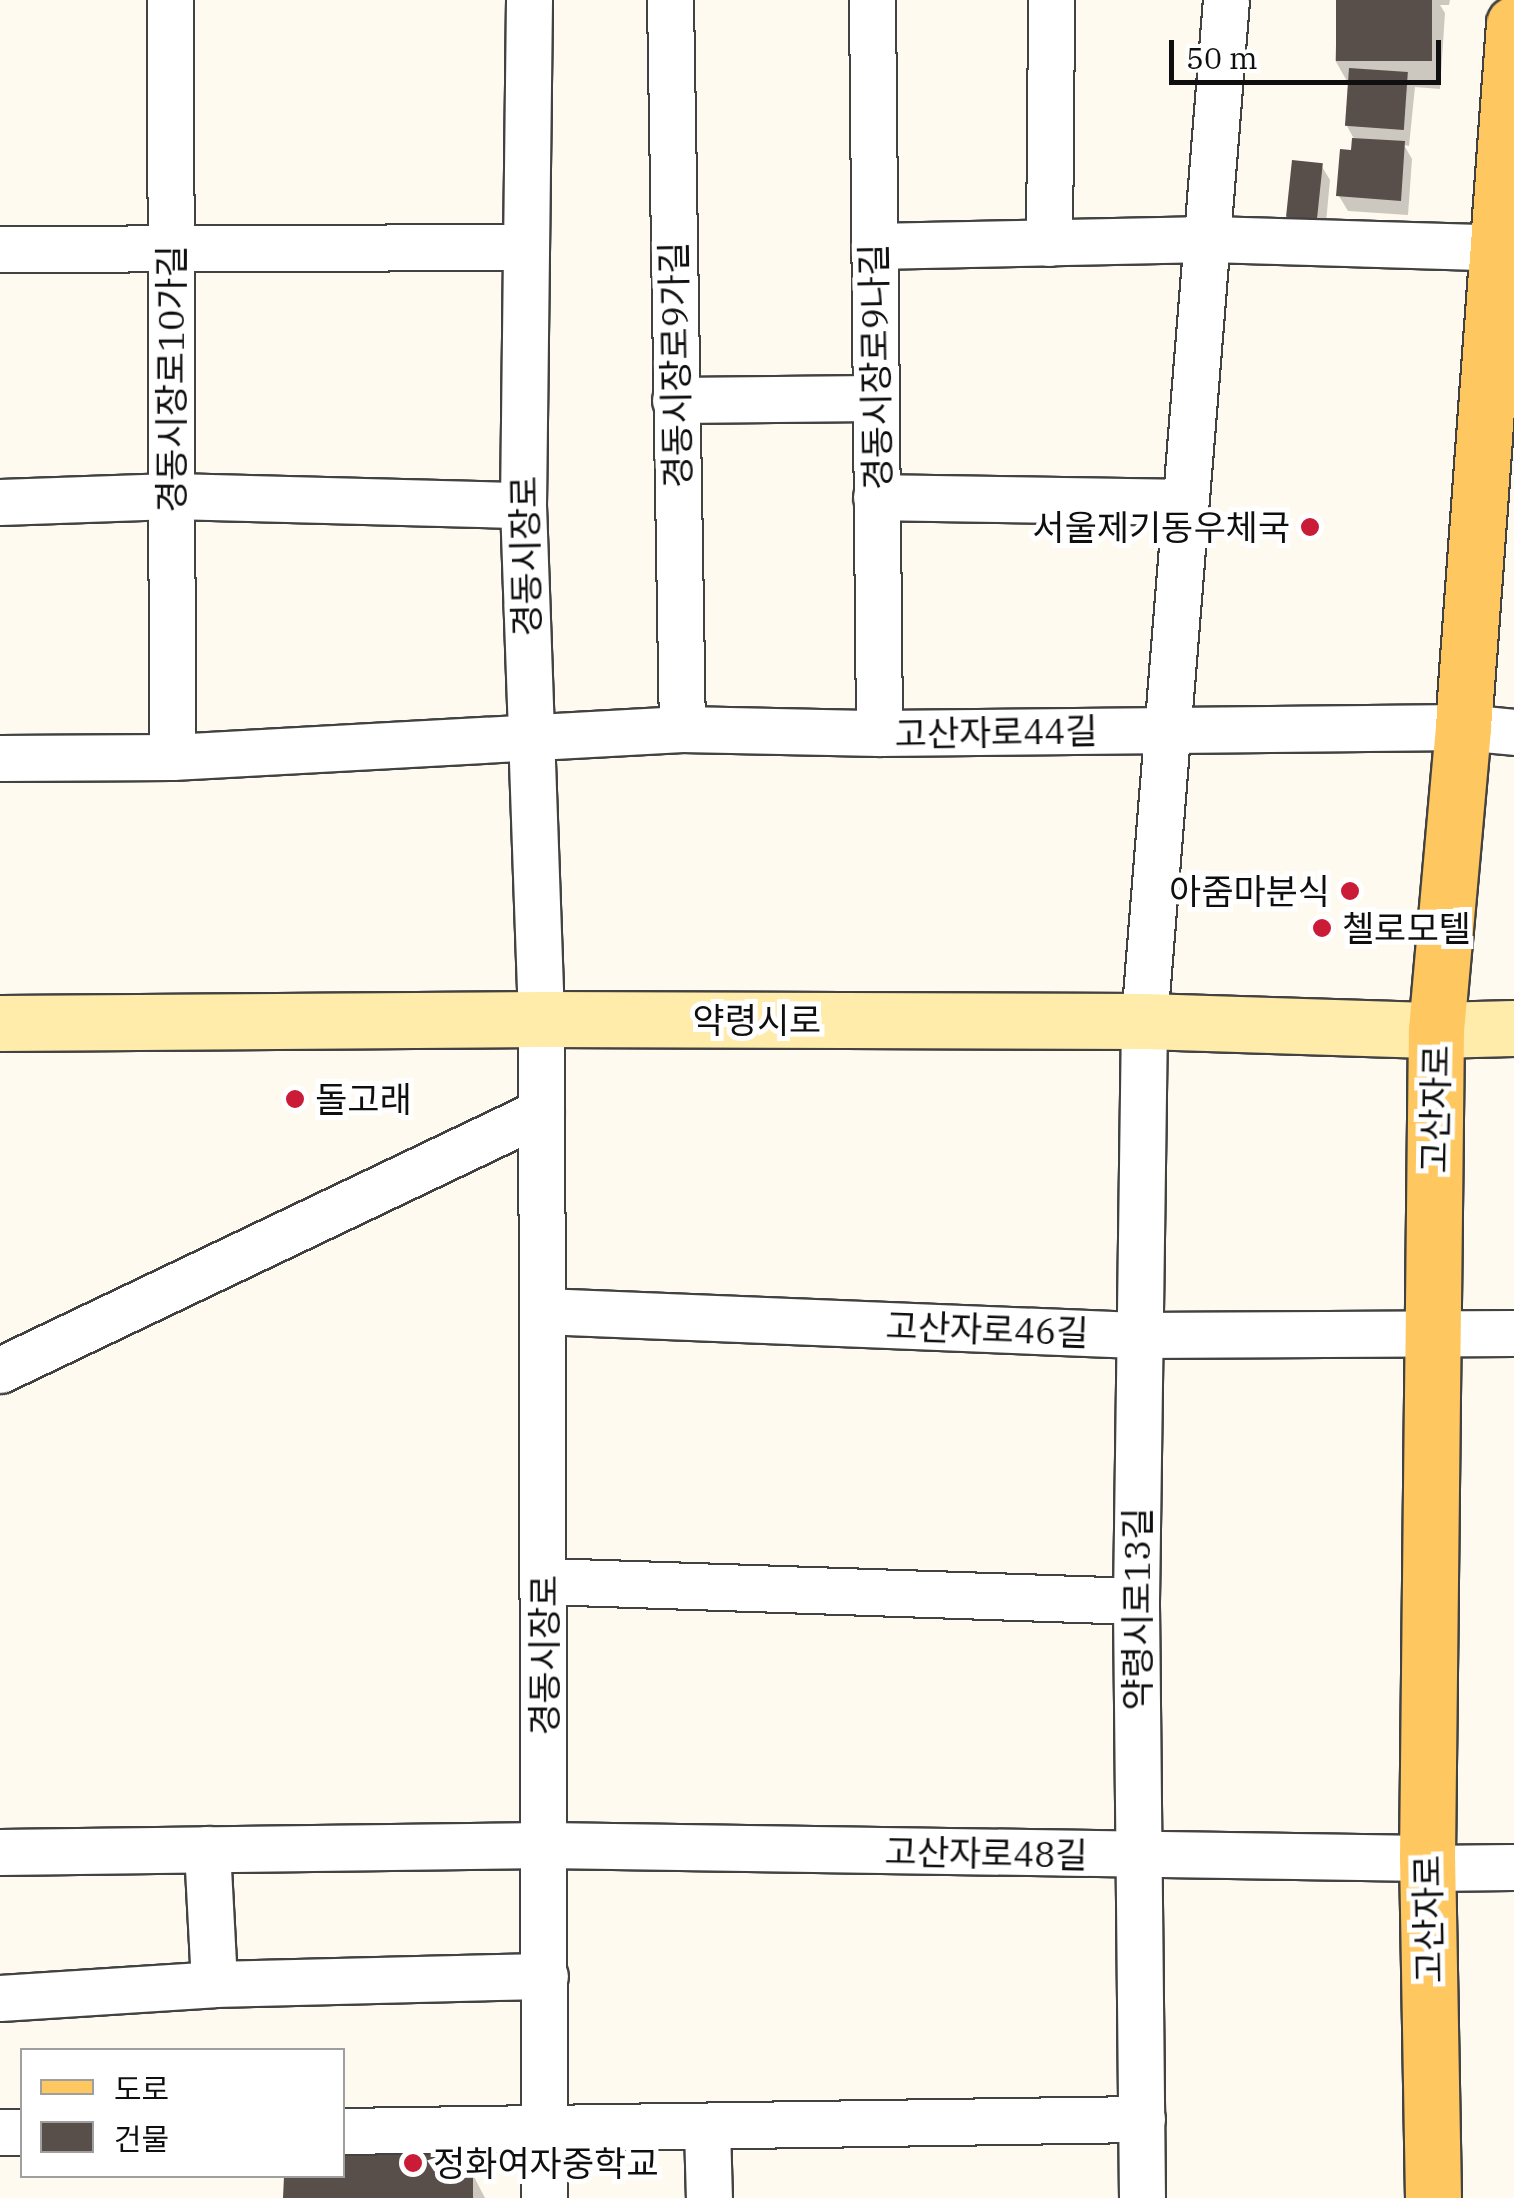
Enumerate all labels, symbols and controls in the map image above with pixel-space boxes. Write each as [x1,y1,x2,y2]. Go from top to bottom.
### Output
scale bar [1174,20,1446,82]
text: 50 m [1186,38,1258,77]
street label: 경동시장로9가길 [652,241,698,489]
street label: 경동시장로9나길 [852,243,898,491]
street label: 경동시장로10가길 [150,245,192,513]
street label: 경동시장로 [503,475,547,637]
place label: 서울제기동우체국 [1032,506,1290,548]
marker: 서울제기동우체국 [1299,516,1321,538]
street label: 고산자로44길 [894,709,1098,755]
place label: 아줌마분식 [1169,870,1330,912]
marker: 아줌마분식 [1339,880,1361,902]
place label: 첼로모텔 [1342,907,1471,949]
marker: 첼로모텔 [1311,917,1333,939]
street label: 약령시로 [693,999,821,1041]
street label: 고산자로 [1413,1044,1457,1174]
place label: 돌고래 [315,1078,412,1120]
marker: 돌고래 [284,1088,306,1110]
street label: 고산자로46길 [885,1304,1089,1354]
street label: 약령시로13길 [1116,1508,1158,1710]
street label: 경동시장로 [523,1575,565,1735]
street label: 고산자로48길 [884,1830,1088,1876]
street label: 고산자로 [1406,1854,1450,1984]
legend [20,2048,345,2178]
text: 도로 [114,2069,169,2108]
text: 건물 [114,2119,169,2158]
place label: 정화여자중학교 [433,2142,658,2184]
marker: 정화여자중학교 [402,2152,424,2174]

